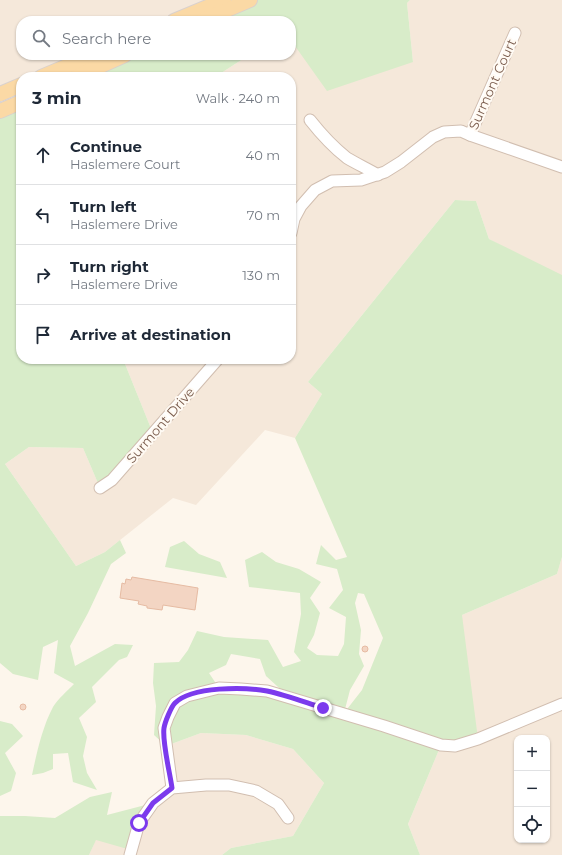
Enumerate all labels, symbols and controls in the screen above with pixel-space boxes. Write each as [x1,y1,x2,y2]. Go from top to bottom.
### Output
search box [16,16,296,60]
icon: search [30,27,52,49]
text: Search here [62,29,151,48]
street label: Surmont Court [465,36,519,132]
text: 3 min [32,88,82,108]
text: Walk · 240 m [196,90,280,106]
text: Continue [70,137,142,156]
icon: ahead [32,144,54,166]
text: 40 m [246,147,280,163]
text: Haslemere Court [70,156,180,172]
text: Turn left [70,197,137,216]
icon: left [32,204,54,226]
text: 70 m [247,207,280,223]
text: Haslemere Drive [70,216,178,232]
text: Turn right [70,257,149,276]
icon: right [32,264,54,286]
text: 130 m [242,267,280,283]
text: Haslemere Drive [70,276,178,292]
icon: arrive [32,324,54,346]
text: Arrive at destination [70,325,231,344]
street label: Surmont Drive [123,384,197,466]
route end [314,699,332,717]
map controls [514,735,550,843]
button: + [514,735,550,771]
button: − [514,771,550,807]
button: locate [514,807,550,843]
route start [130,814,148,832]

